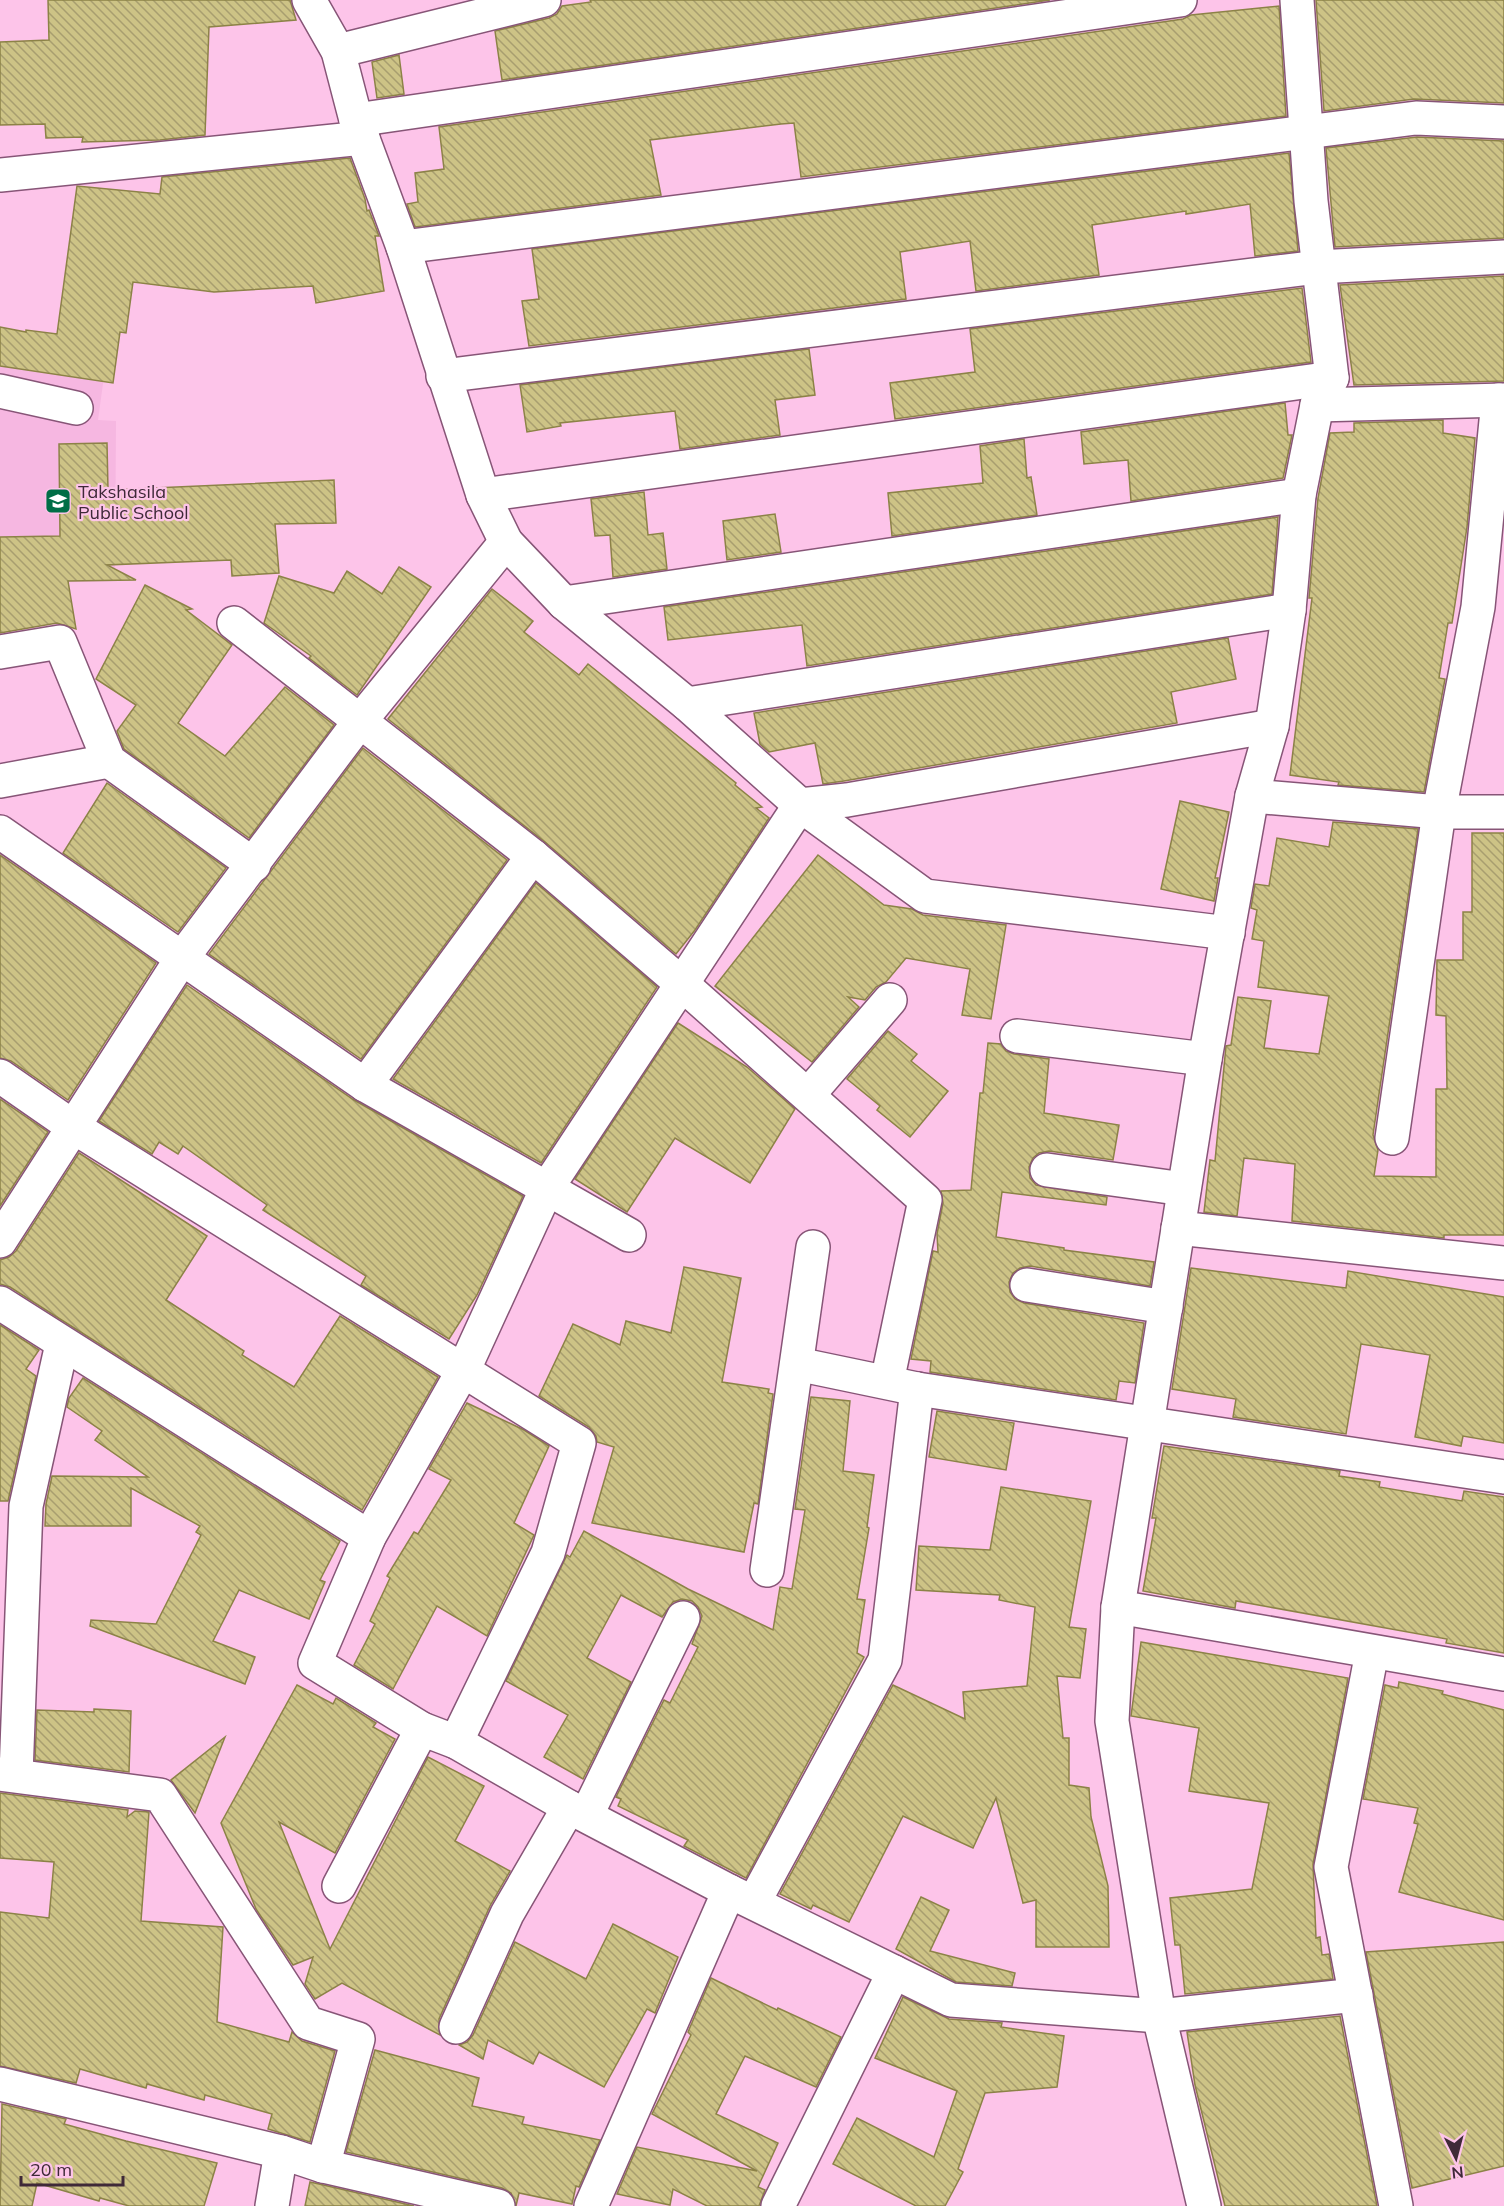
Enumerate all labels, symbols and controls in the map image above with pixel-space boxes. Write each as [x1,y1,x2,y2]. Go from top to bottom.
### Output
place label: Takshasila Public School [78,480,188,524]
school or university icon: Takshasila Public School [43,486,73,516]
north arrow [1426,2128,1486,2188]
scale bar [21,2149,123,2187]
text: 20 m [30,2158,72,2181]
text: N [1451,2162,1465,2183]

